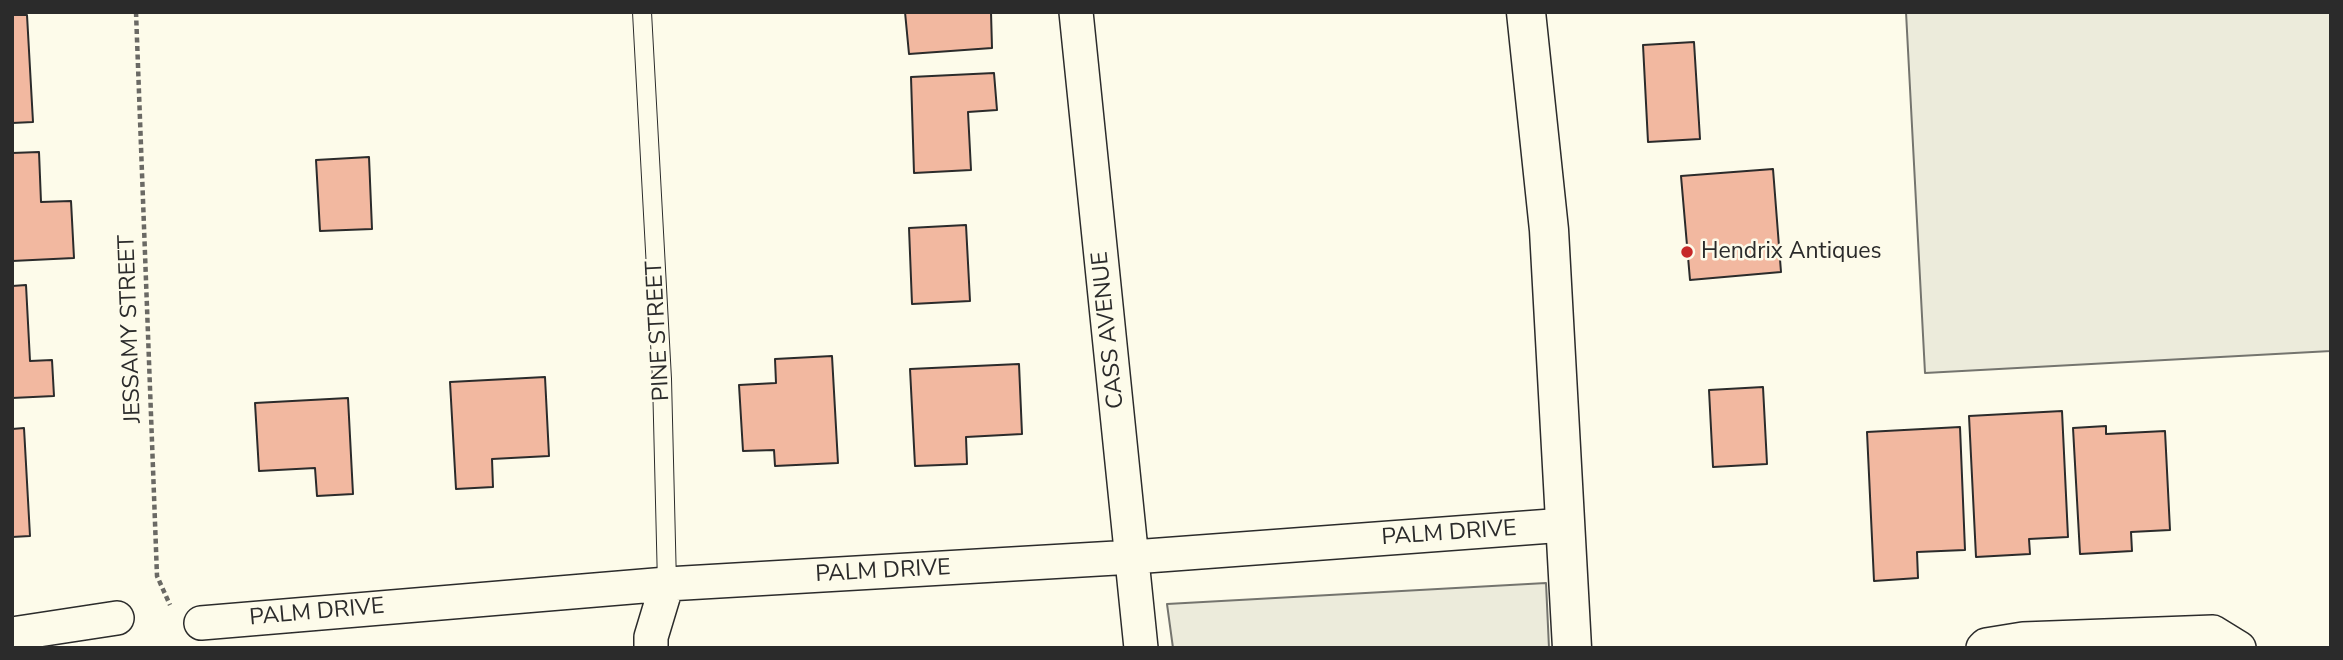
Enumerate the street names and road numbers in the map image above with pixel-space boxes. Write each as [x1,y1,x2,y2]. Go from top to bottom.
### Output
street label: JESSAMY STREET [114,234,148,424]
street label: CASS AVENUE [1087,250,1131,410]
street label: PINE STREET [642,260,676,402]
street label: PALM DRIVE [1381,516,1517,552]
street label: PALM DRIVE [815,555,951,589]
street label: PALM DRIVE [248,593,386,633]

